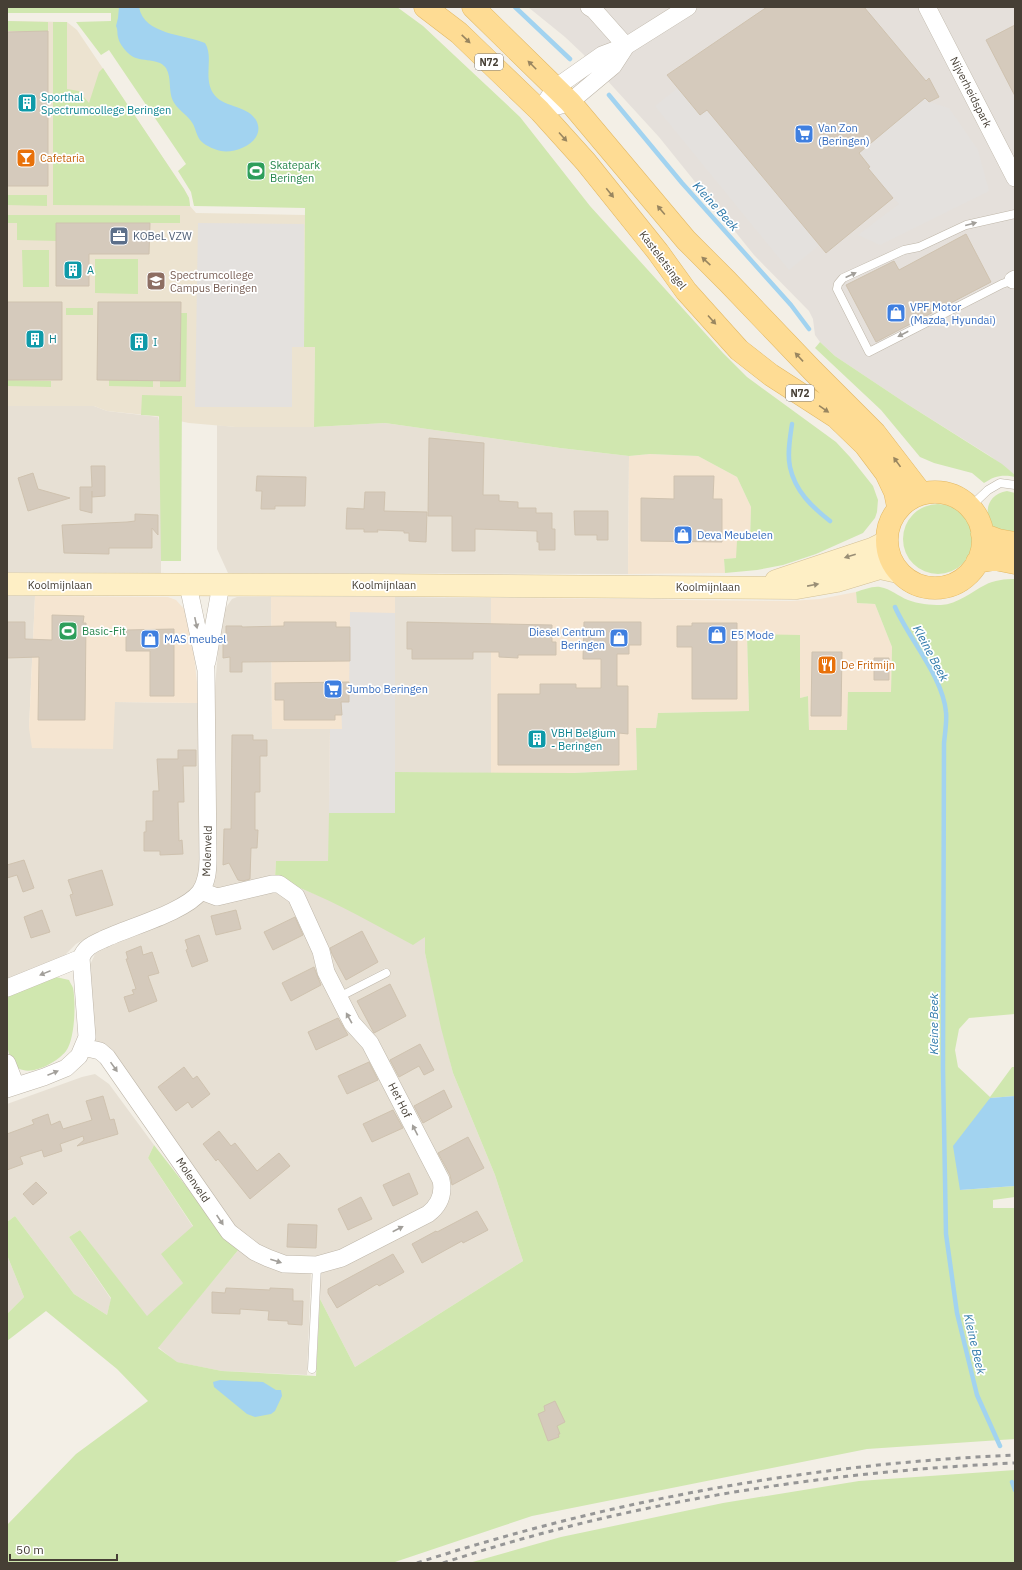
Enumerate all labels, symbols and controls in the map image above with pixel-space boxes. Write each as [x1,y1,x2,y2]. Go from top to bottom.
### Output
one-way arrow [461,34,471,44]
road number: N72 [475,54,503,70]
street label: Nijverheidspark [947,54,995,130]
one-way arrow [527,60,537,70]
place label: Sporthal Spectrumcollege Beringen [41,90,171,117]
building icon: Sporthal Spectrumcollege Beringen [16,92,38,114]
place label: Van Zon (Beringen) [818,121,870,148]
supermarket icon: Van Zon (Beringen) [793,123,815,145]
one-way arrow [558,132,567,142]
bar icon: Cafetaria [15,147,37,169]
place label: Cafetaria [40,151,85,165]
place label: Skatepark Beringen [270,158,320,185]
sports icon: Skatepark Beringen [245,160,267,182]
water label: Kleine Beek [690,178,743,234]
one-way arrow [606,187,614,198]
one-way arrow [656,205,665,216]
one-way arrow [964,221,977,227]
office icon: KOBeL VZW [108,225,130,247]
street label: Kasteletsingel [636,228,690,292]
place label: KOBeL VZW [133,229,192,243]
one-way arrow [701,256,711,266]
building icon: A [62,259,84,281]
place label: A [87,263,94,277]
place label: Spectrumcollege Campus Beringen [170,268,257,295]
school or university icon: Spectrumcollege Campus Beringen [145,270,167,292]
one-way arrow [845,271,857,278]
place label: VPF Motor (Mazda, Hyundai) [910,300,996,327]
shop icon: VPF Motor (Mazda, Hyundai) [885,302,907,324]
one-way arrow [707,315,716,325]
building icon: H [24,328,46,350]
building icon: I [128,331,150,353]
one-way arrow [897,331,909,338]
place label: H [49,332,57,346]
place label: I [153,335,157,349]
one-way arrow [794,352,804,362]
road number: N72 [786,385,814,401]
one-way arrow [819,405,829,413]
one-way arrow [893,456,901,467]
shop icon: Deva Meubelen [672,524,694,546]
place label: Deva Meubelen [697,528,773,542]
one-way arrow [844,553,856,559]
street label: Koolmijnlaan [28,578,92,592]
street label: Koolmijnlaan [352,578,416,592]
street label: Koolmijnlaan [676,580,740,594]
one-way arrow [807,582,819,588]
one-way arrow [193,617,199,629]
sports icon: Basic-Fit [57,620,79,642]
water label: Kleine Beek [910,622,952,684]
place label: Basic-Fit [82,624,126,638]
shop icon: E5 Mode [706,624,728,646]
place label: Diesel Centrum Beringen [529,625,605,652]
shop icon: Diesel Centrum Beringen [608,627,630,649]
shop icon: MAS meubel [139,628,161,650]
place label: E5 Mode [731,628,774,642]
place label: MAS meubel [164,632,226,646]
restaurant icon: De Fritmijn [816,654,838,676]
place label: De Fritmijn [841,658,895,672]
supermarket icon: Jumbo Beringen [322,678,344,700]
place label: Jumbo Beringen [347,682,428,696]
place label: VBH Belgium - Beringen [551,726,616,753]
building icon: VBH Belgium - Beringen [526,728,548,750]
street label: Molenveld [199,825,215,877]
one-way arrow [38,970,50,976]
water label: Kleine Beek [926,992,941,1055]
one-way arrow [346,1012,353,1024]
one-way arrow [110,1062,118,1072]
one-way arrow [47,1070,59,1077]
street label: Het Hof [385,1080,415,1120]
one-way arrow [412,1124,418,1135]
street label: Molenveld [173,1155,213,1205]
one-way arrow [217,1214,224,1226]
one-way arrow [392,1226,404,1232]
one-way arrow [271,1258,283,1264]
water label: Kleine Beek [961,1312,989,1376]
scale bar [10,1536,117,1562]
text: 50 m [16,1542,44,1557]

